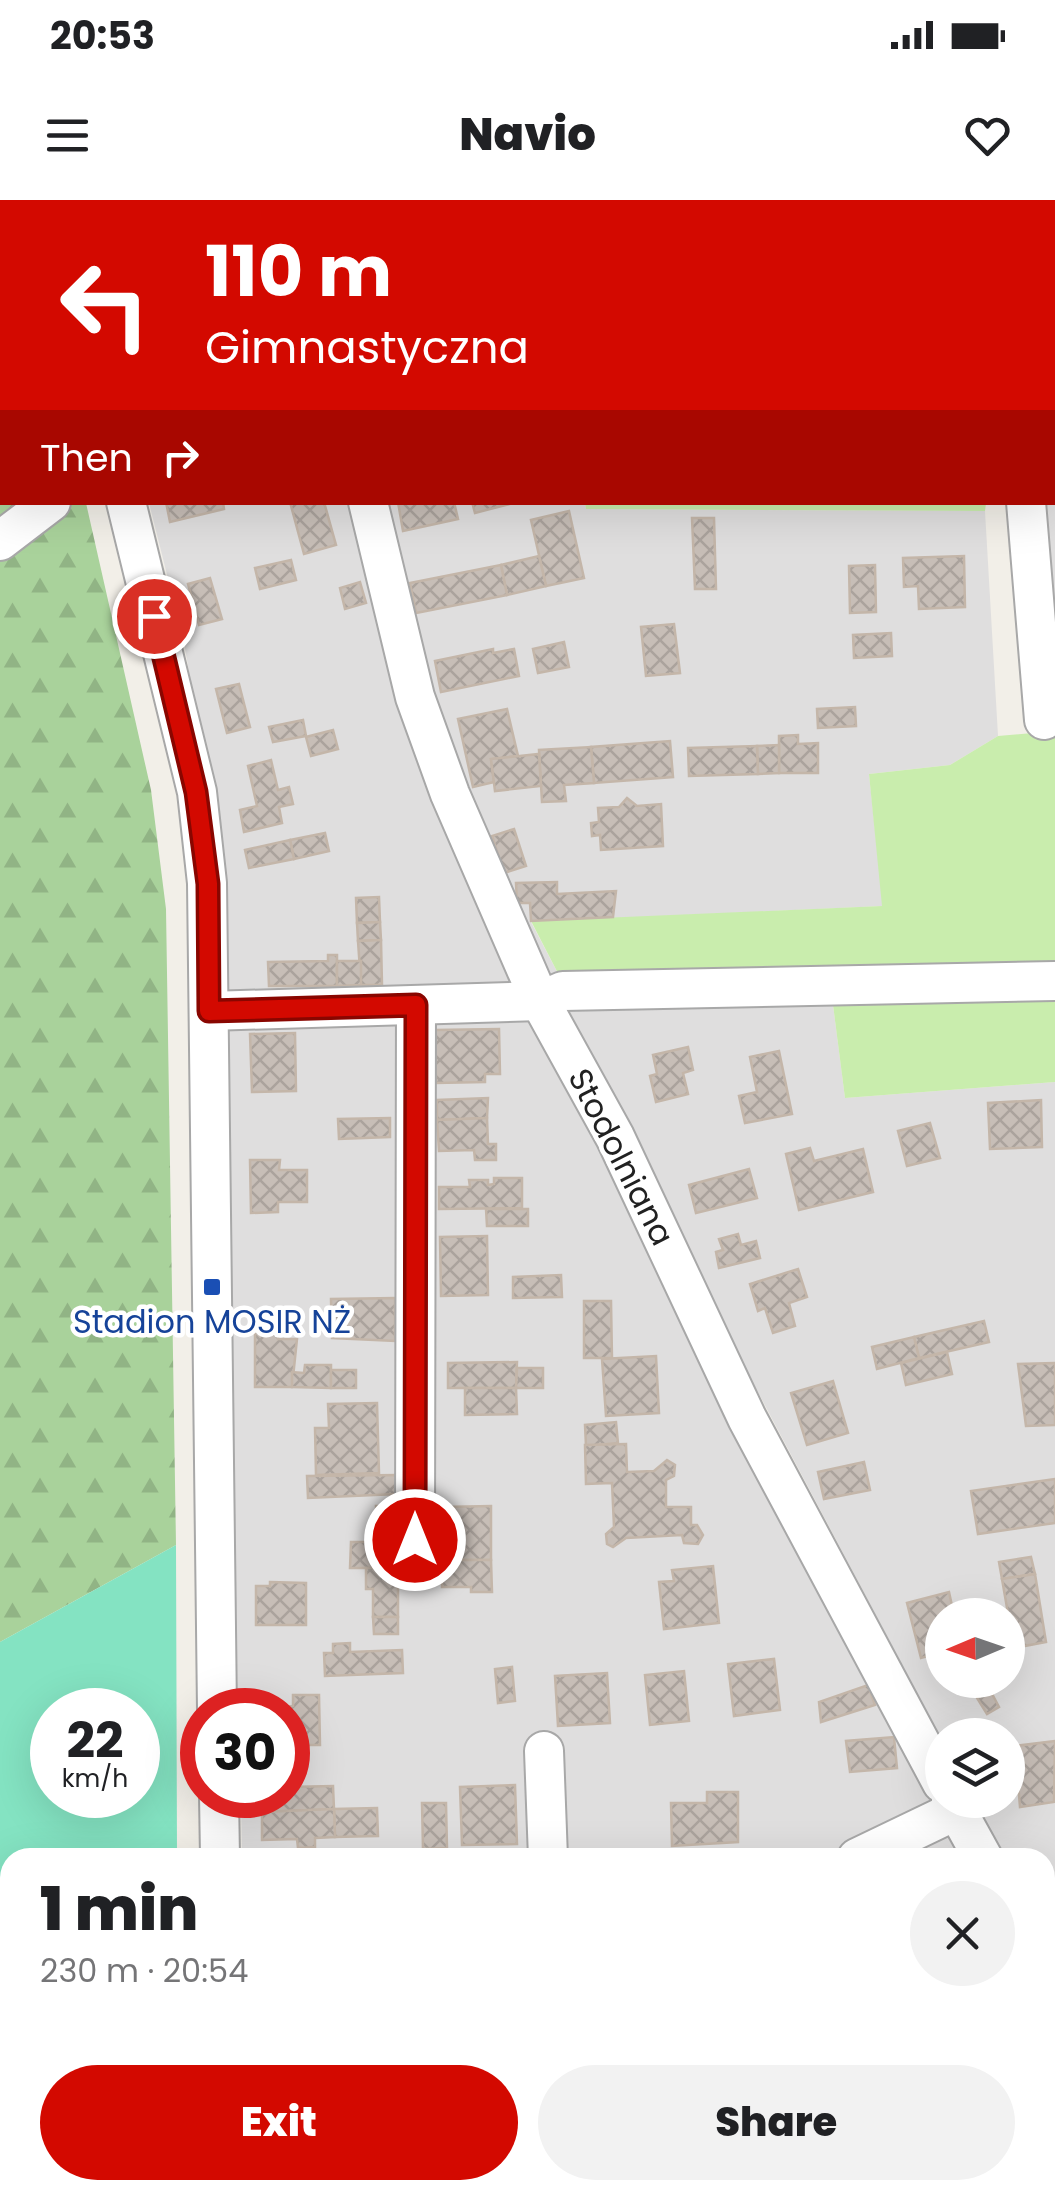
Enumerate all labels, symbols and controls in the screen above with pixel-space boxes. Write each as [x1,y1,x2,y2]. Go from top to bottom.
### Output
text: 20:53 [50,9,155,62]
text: Navio [459,103,596,166]
icon: menu [40,108,95,163]
icon: heart [960,108,1015,163]
text: 110 m [205,222,392,321]
icon: left [40,240,170,370]
text: Gimnastyczna [205,316,529,379]
icon: right [153,430,208,485]
text: Then [40,431,133,484]
pin [112,574,197,659]
icon: arrive [127,589,182,644]
street label: Stodolniana [558,1061,685,1253]
marker: Stadion MOSIR NŻ [201,1276,223,1298]
place label: Stadion MOSIR NŻ [73,1299,351,1344]
position arrow [363,1488,467,1592]
north arrow [925,1598,1025,1698]
map controls [925,1598,1025,1818]
speed limit sign: 30 [180,1688,310,1818]
text: 22 [66,1705,124,1776]
button: layers [925,1718,1025,1818]
text: km/h [62,1761,128,1796]
text: 1 min [40,1867,198,1951]
button: close [910,1881,1015,1986]
text: 230 m · 20:54 [40,1948,248,1993]
button: Exit [40,2065,518,2180]
button: Share [538,2065,1015,2180]

